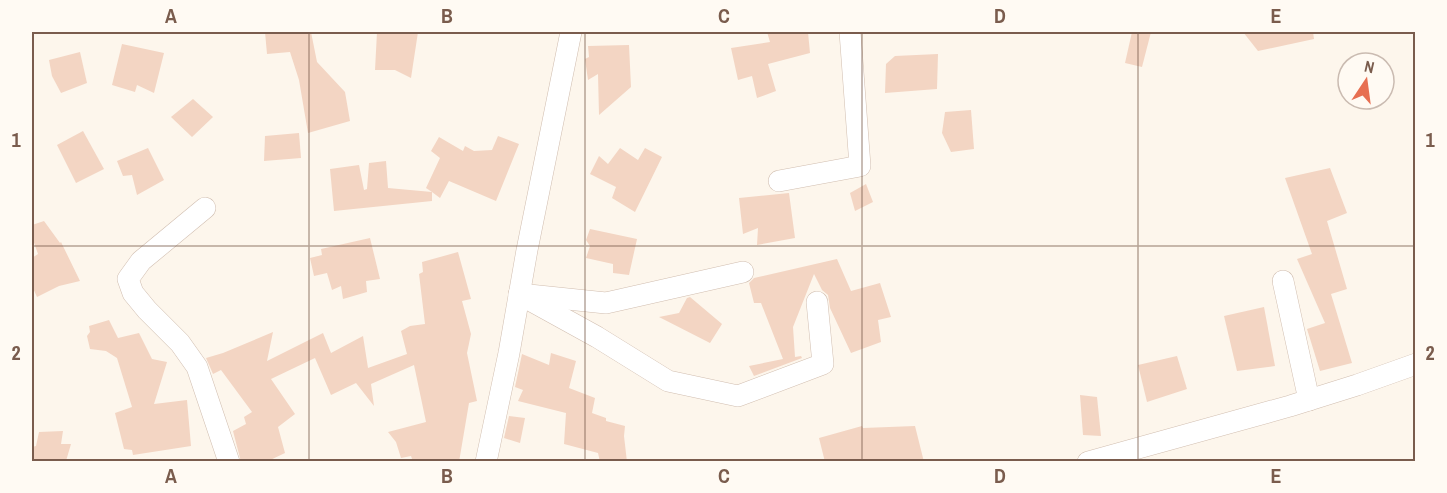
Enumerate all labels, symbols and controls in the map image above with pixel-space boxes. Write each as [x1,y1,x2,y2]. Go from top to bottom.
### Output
text: A [165,2,177,29]
text: B [441,2,453,29]
text: C [718,2,730,29]
text: D [994,2,1006,29]
text: E [1271,2,1282,29]
north arrow [1336,51,1396,111]
text: N [1362,55,1376,78]
text: 1 [11,126,21,153]
text: 1 [1425,126,1435,153]
text: 2 [11,339,21,366]
text: 2 [1425,339,1435,366]
text: A [165,462,177,489]
text: B [441,462,453,489]
text: C [718,462,730,489]
text: D [994,462,1006,489]
text: E [1271,462,1282,489]

